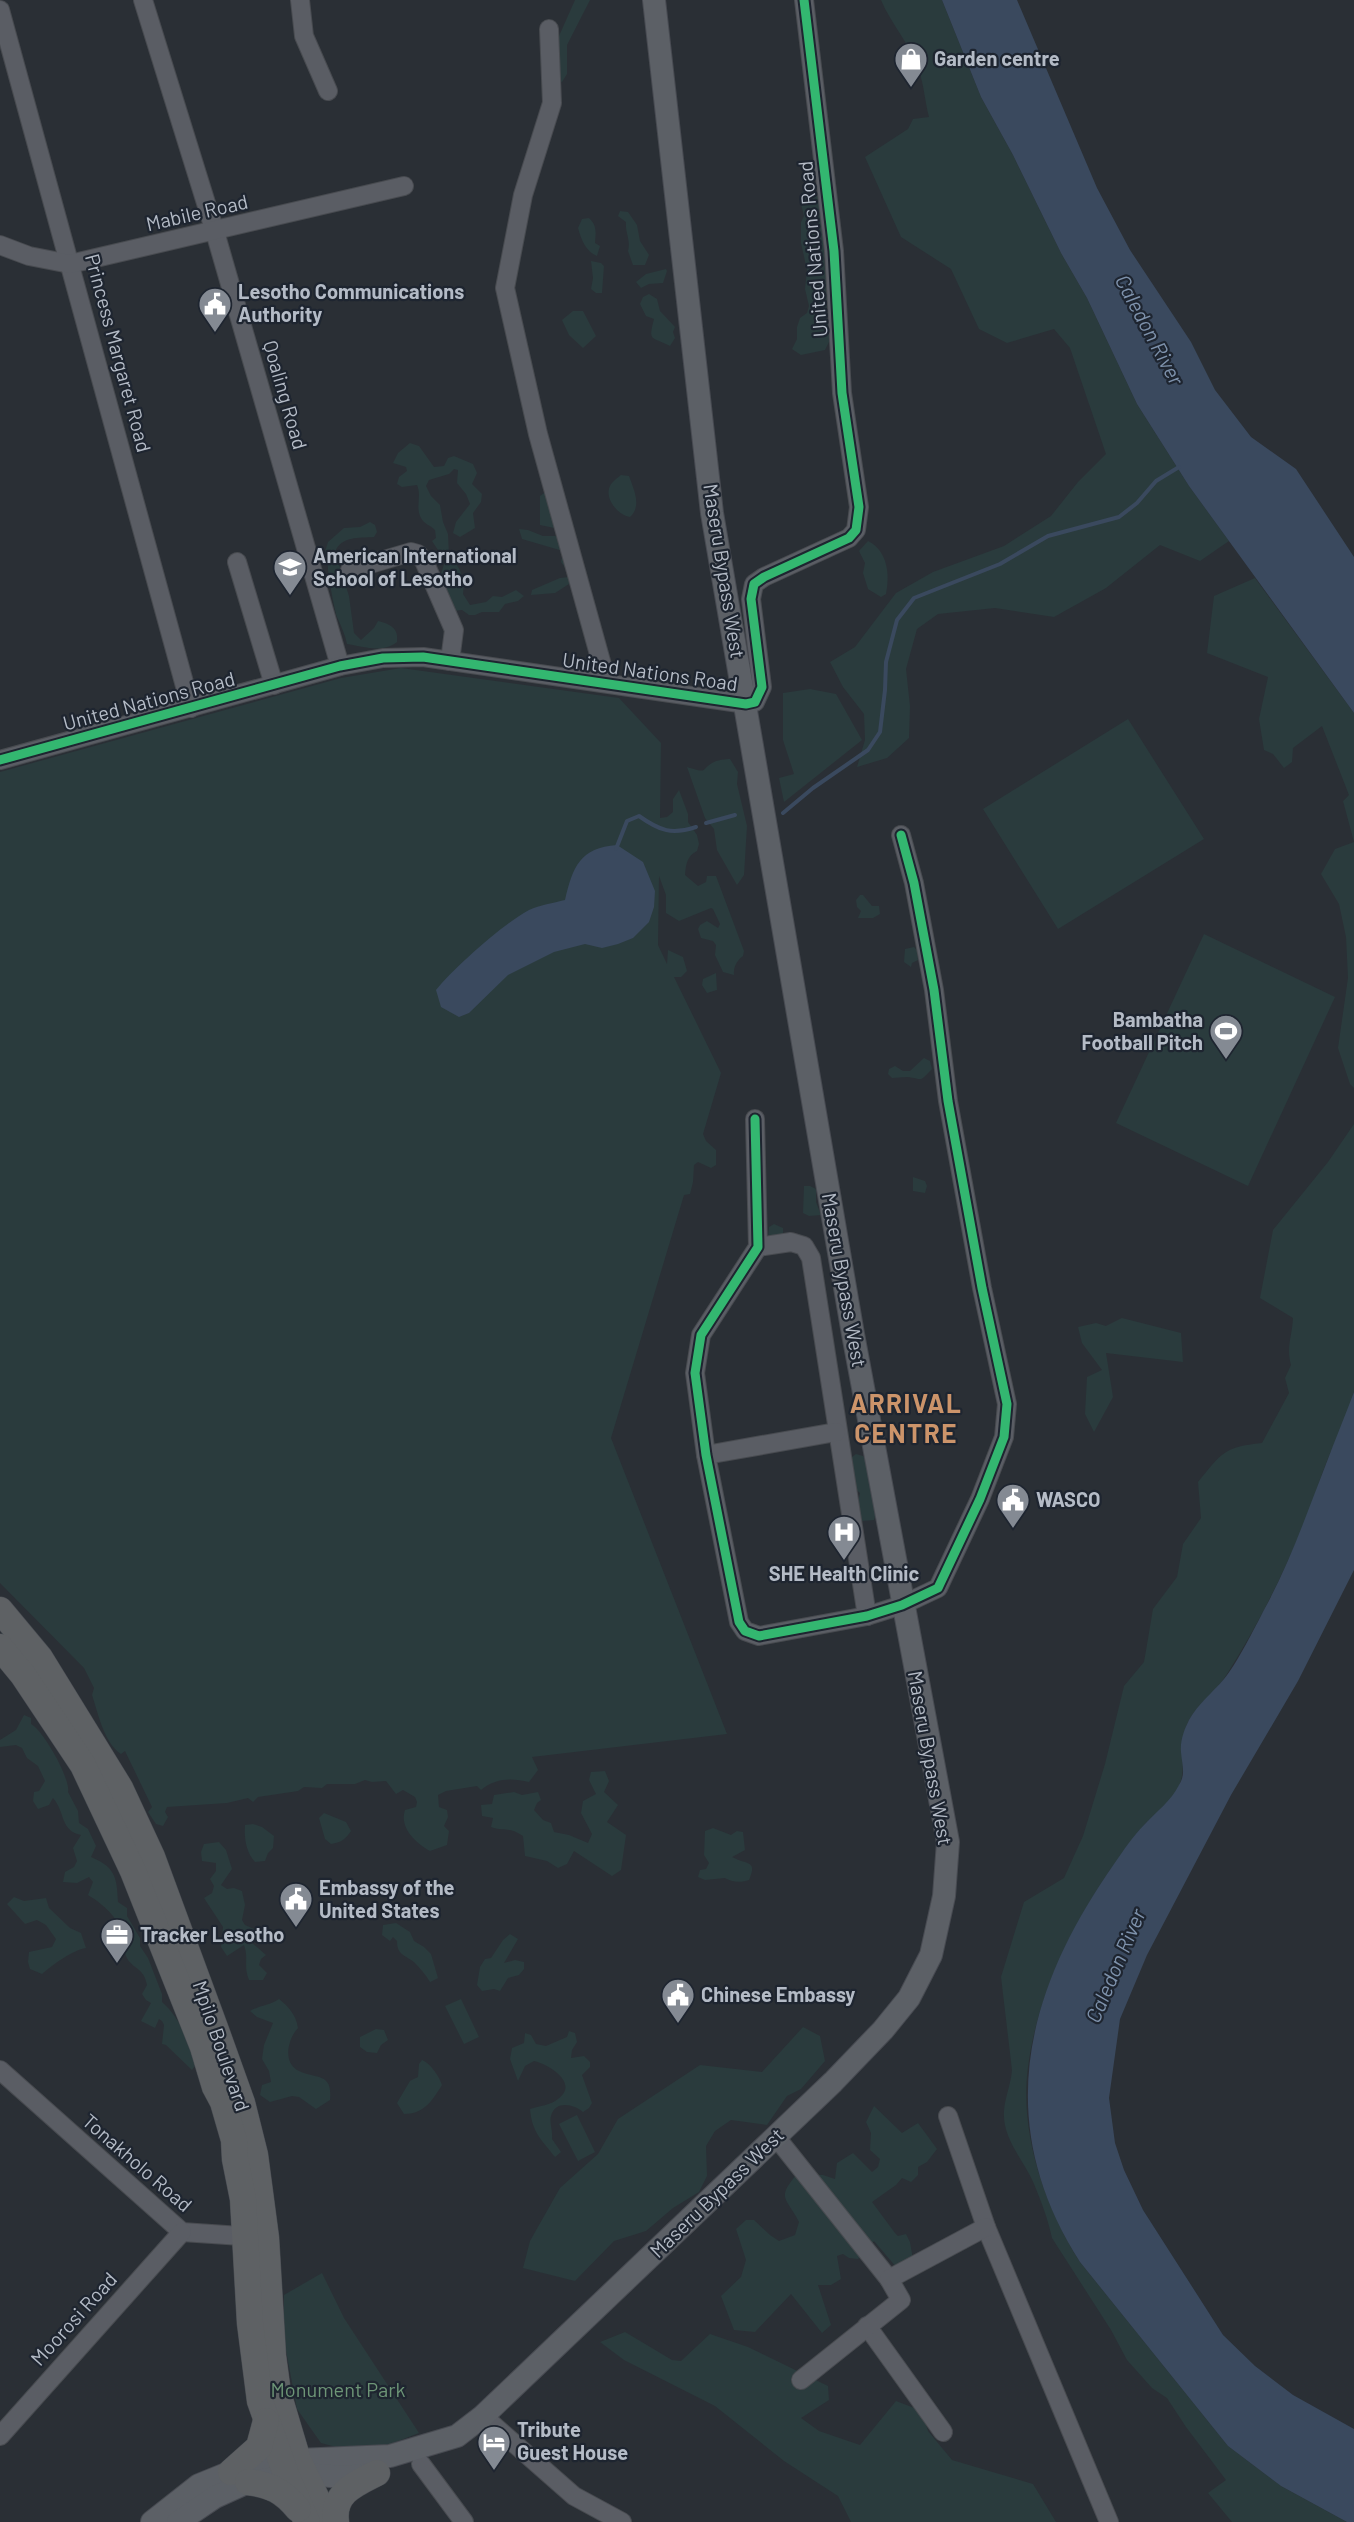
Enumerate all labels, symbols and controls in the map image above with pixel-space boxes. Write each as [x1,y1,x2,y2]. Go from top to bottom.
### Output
shop icon: Garden centre [893,41,929,88]
place label: Garden centre [934,46,1060,70]
street label: United Nations Road [792,160,832,338]
street label: Mabile Road [143,189,250,235]
street label: Princess Margaret Road [81,251,157,455]
water label: Caledon River [1111,270,1190,389]
place label: Lesotho Communications Authority [238,279,464,326]
public building icon: Lesotho Communications Authority [197,286,233,333]
street label: Qoaling Road [259,338,313,452]
street label: Maseru Bypass West [699,482,751,660]
place label: American International School of Lesotho [313,543,517,590]
school or university icon: American International School of Lesotho [272,549,308,596]
street label: United Nations Road [561,647,739,695]
street label: United Nations Road [60,666,237,735]
place label: Bambatha Football Pitch [1082,1007,1203,1054]
sports icon: Bambatha Football Pitch [1208,1013,1244,1060]
street label: Maseru Bypass West [818,1191,872,1369]
district label: ARRIVAL CENTRE [850,1387,962,1448]
public building icon: WASCO [995,1482,1031,1529]
place label: WASCO [1036,1487,1101,1511]
hospital icon: SHE Health Clinic [826,1514,862,1561]
place label: SHE Health Clinic [769,1561,919,1585]
street label: Maseru Bypass West [904,1669,958,1847]
place label: Embassy of the United States [319,1875,455,1922]
public building icon: Embassy of the United States [278,1881,314,1928]
water label: Caledon River [1079,1904,1150,2026]
office icon: Tracker Lesotho [99,1917,135,1964]
place label: Tracker Lesotho [140,1922,284,1946]
street label: Mpilo Boulevard [188,1977,256,2114]
public building icon: Chinese Embassy [660,1977,696,2024]
place label: Chinese Embassy [701,1982,855,2006]
street label: Tonakholo Road [78,2108,197,2216]
street label: Maseru Bypass West [644,2122,788,2262]
street label: Moorosi Road [25,2267,121,2370]
park label: Monument Park [270,2377,406,2401]
place label: Tribute Guest House [517,2417,628,2464]
hotel icon: Tribute Guest House [476,2424,512,2471]

